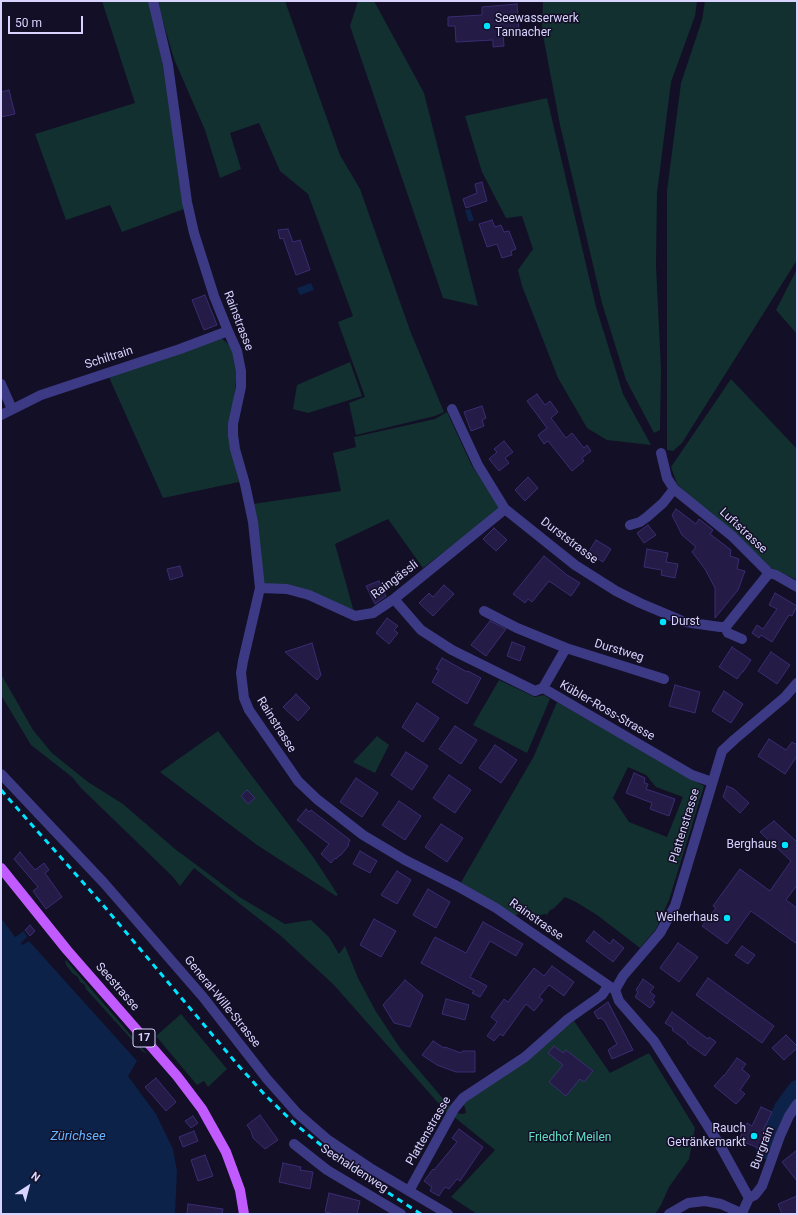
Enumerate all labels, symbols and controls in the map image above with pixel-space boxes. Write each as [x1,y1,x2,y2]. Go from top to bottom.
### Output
scale bar [10,8,85,34]
place label: Seewasserwerk Tannacher [495,12,579,40]
text: 50 m [15,16,42,30]
marker: Seewasserwerk Tannacher [482,21,492,31]
street label: Rainstrasse [220,289,256,353]
street label: Schiltrain [83,343,135,373]
street label: Luftstrasse [716,505,770,557]
street label: Durststrasse [538,515,600,567]
street label: Raingässli [369,558,421,602]
place label: Durst [671,615,700,629]
marker: Durst [658,617,668,627]
street label: Durstweg [593,637,645,665]
street label: Kübler-Ross-Strasse [557,678,657,744]
street label: Rainstrasse [253,695,299,755]
street label: Plattenstrasse [667,787,703,865]
place label: Berghaus [727,838,777,852]
marker: Berghaus [780,840,790,850]
street label: Rainstrasse [506,896,566,944]
place label: Weiherhaus [656,911,719,925]
marker: Weiherhaus [722,913,732,923]
street label: General-Wille-Strasse [181,953,263,1051]
street label: Seestrasse [92,960,142,1014]
road number: 17 [133,1029,155,1047]
street label: Plattenstrasse [403,1094,455,1168]
place label: Rauch Getränkemarkt [667,1122,746,1150]
street label: Burgrain [748,1125,778,1171]
water label: Zürichsee [50,1129,106,1145]
park label: Friedhof Meilen [529,1131,611,1145]
marker: Rauch Getränkemarkt [749,1131,759,1141]
street label: Seehaldenweg [317,1142,391,1196]
north arrow [8,1167,48,1207]
text: N [28,1169,42,1184]

